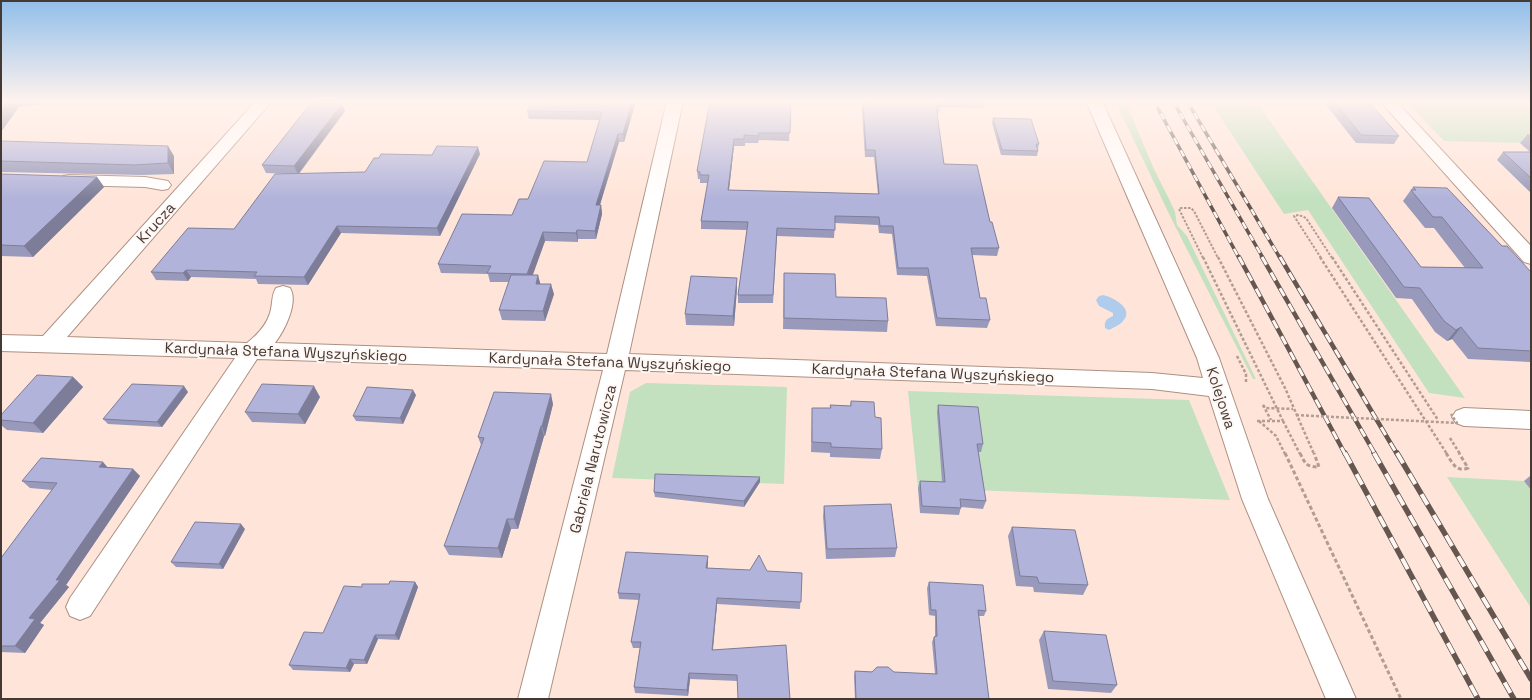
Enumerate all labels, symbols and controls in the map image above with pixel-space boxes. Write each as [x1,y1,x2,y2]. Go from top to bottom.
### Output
street label: Krucza [132,198,179,247]
street label: Kardynała Stefana Wyszyńskiego [164,338,408,365]
street label: Kardynała Stefana Wyszyńskiego [488,348,732,375]
street label: Kardynała Stefana Wyszyńskiego [811,359,1055,386]
street label: Kolejowa [1203,364,1241,432]
street label: Gabriela Narutowicza [565,382,620,535]

